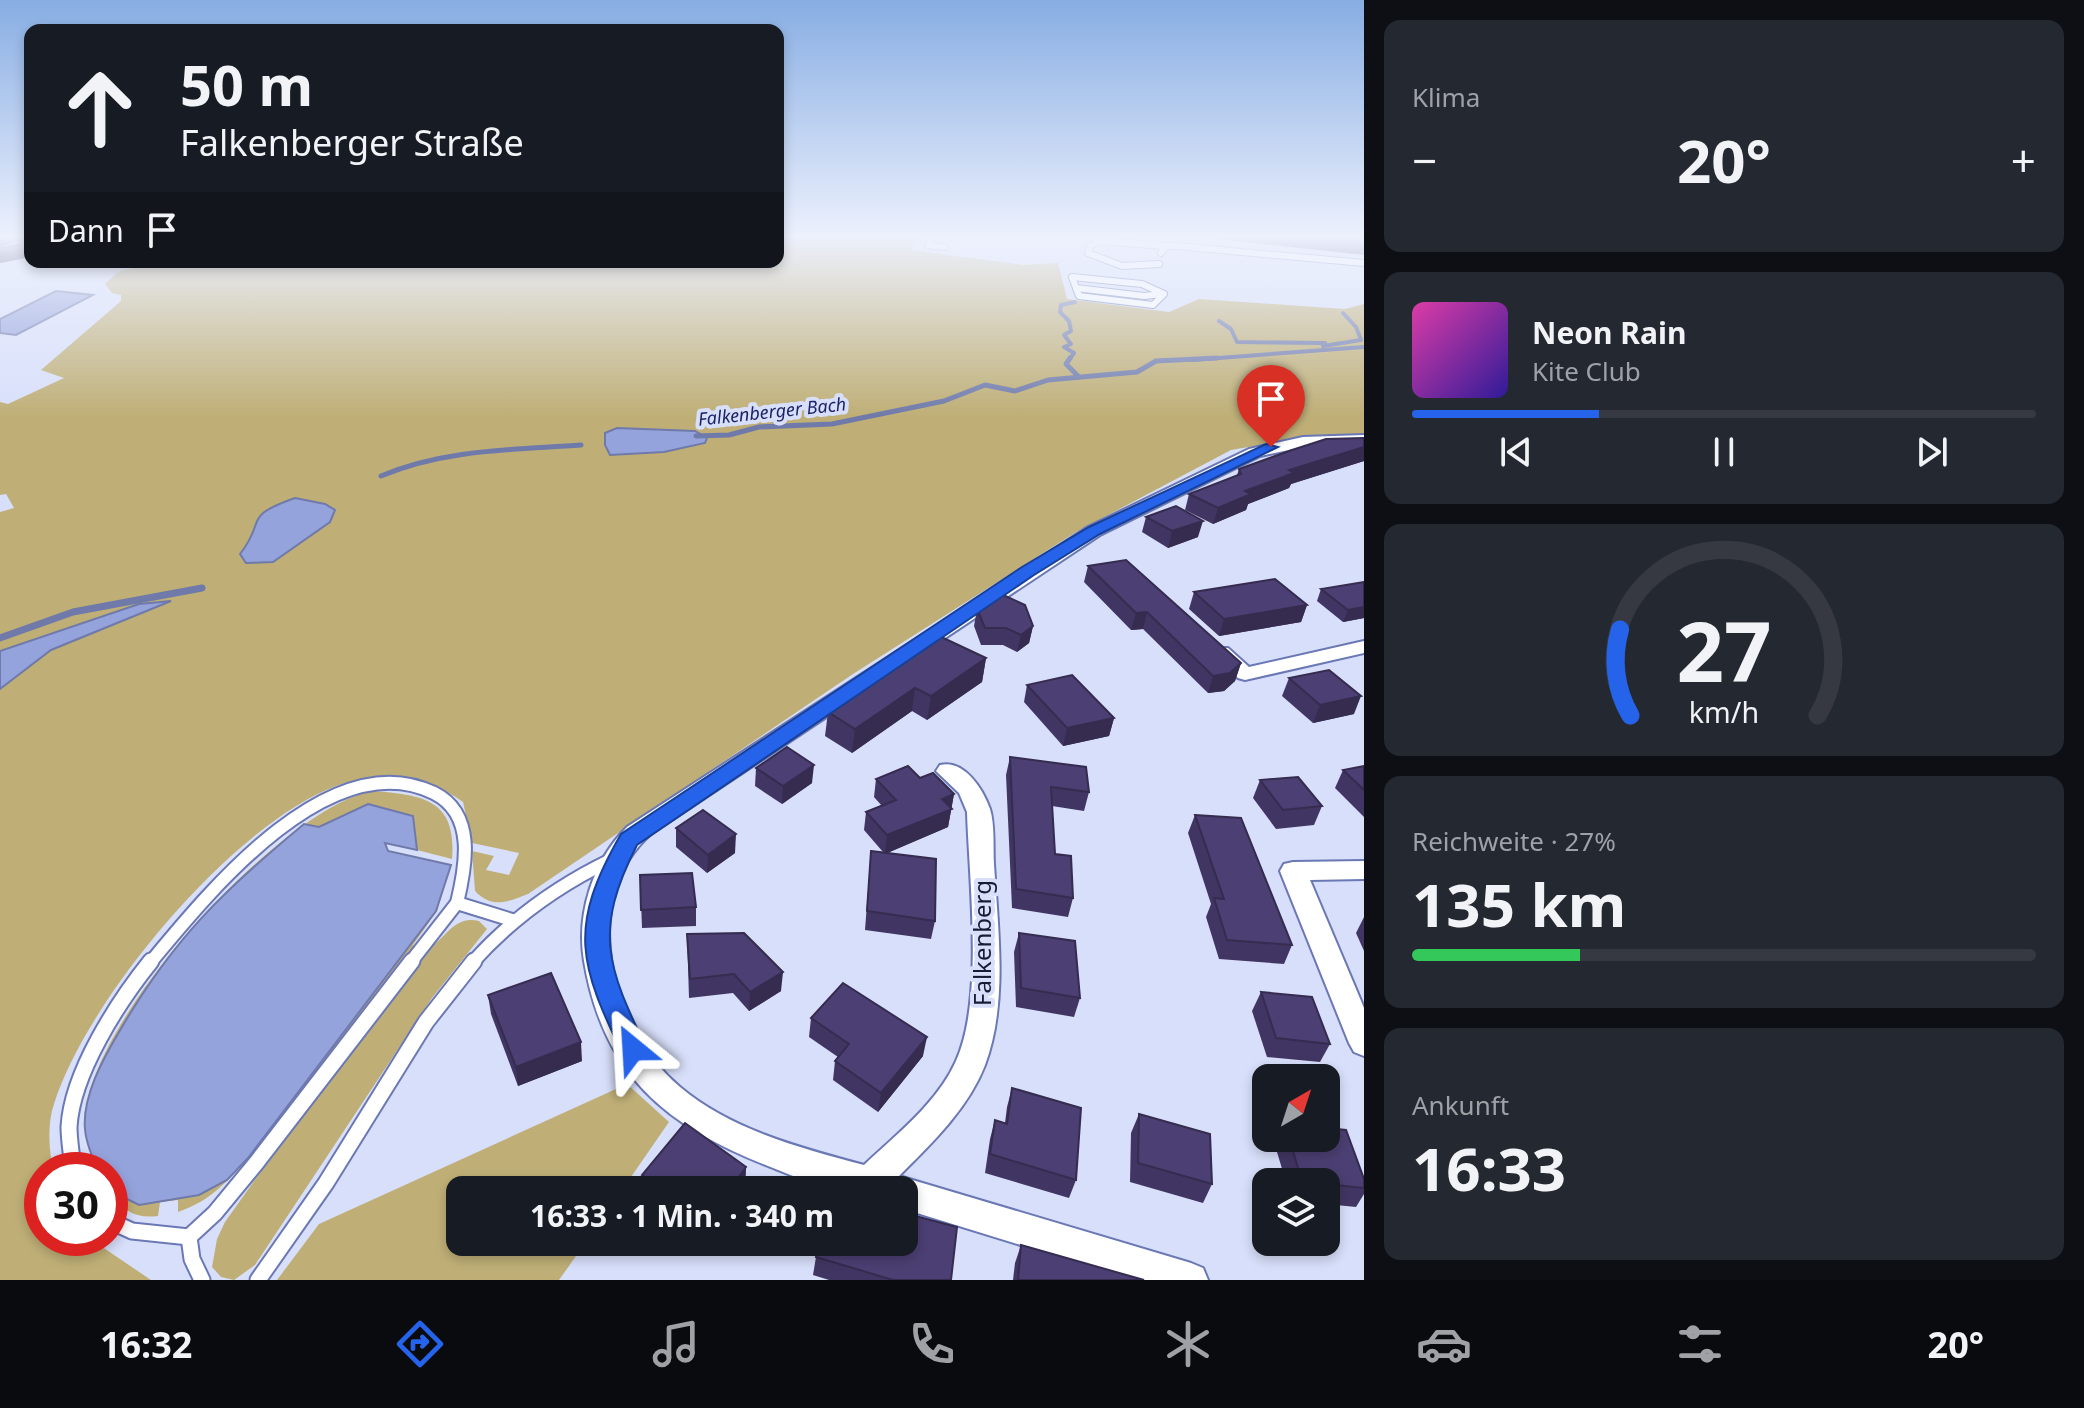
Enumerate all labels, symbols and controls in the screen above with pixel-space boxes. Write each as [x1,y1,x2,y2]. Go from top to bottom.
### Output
text: 50 m [180,46,313,122]
icon: ahead [48,56,152,160]
text: Klima [1412,79,1480,115]
text: Falkenberger Straße [180,118,524,167]
text: 20° [1677,119,1771,201]
text: − [1412,130,1437,190]
text: + [2011,130,2036,190]
icon: arrive [140,208,184,252]
text: Dann [48,210,124,251]
text: Neon Rain [1532,312,1686,353]
text: Kite Club [1532,353,1641,389]
pin [1237,365,1305,447]
icon: arrive [1249,377,1293,421]
water label: Falkenberger Bach [697,391,847,431]
icon: previous [1494,430,1538,474]
icon: pause [1702,430,1746,474]
icon: next [1910,430,1954,474]
text: 27 [1676,593,1772,706]
text: km/h [1689,692,1759,731]
text: Reichweite · 27% [1412,823,1616,859]
text: 135 km [1412,863,1626,945]
street label: Falkenberg [965,880,998,1006]
position arrow [591,1007,675,1091]
north arrow [1252,1064,1340,1152]
map controls [1252,1064,1340,1256]
text: Ankunft [1412,1087,1509,1123]
text: 16:33 [1412,1127,1566,1209]
speed limit sign: 30 [24,1152,128,1256]
button: layers [1252,1168,1340,1256]
text: 16:33 · 1 Min. · 340 m [530,1195,834,1236]
icon: directions [392,1316,448,1372]
icon: music [648,1316,704,1372]
icon: phone [904,1316,960,1372]
icon: climate [1160,1316,1216,1372]
icon: car [1416,1316,1472,1372]
icon: filters [1672,1316,1728,1372]
text: 16:32 [100,1320,192,1369]
text: 20° [1928,1320,1984,1369]

